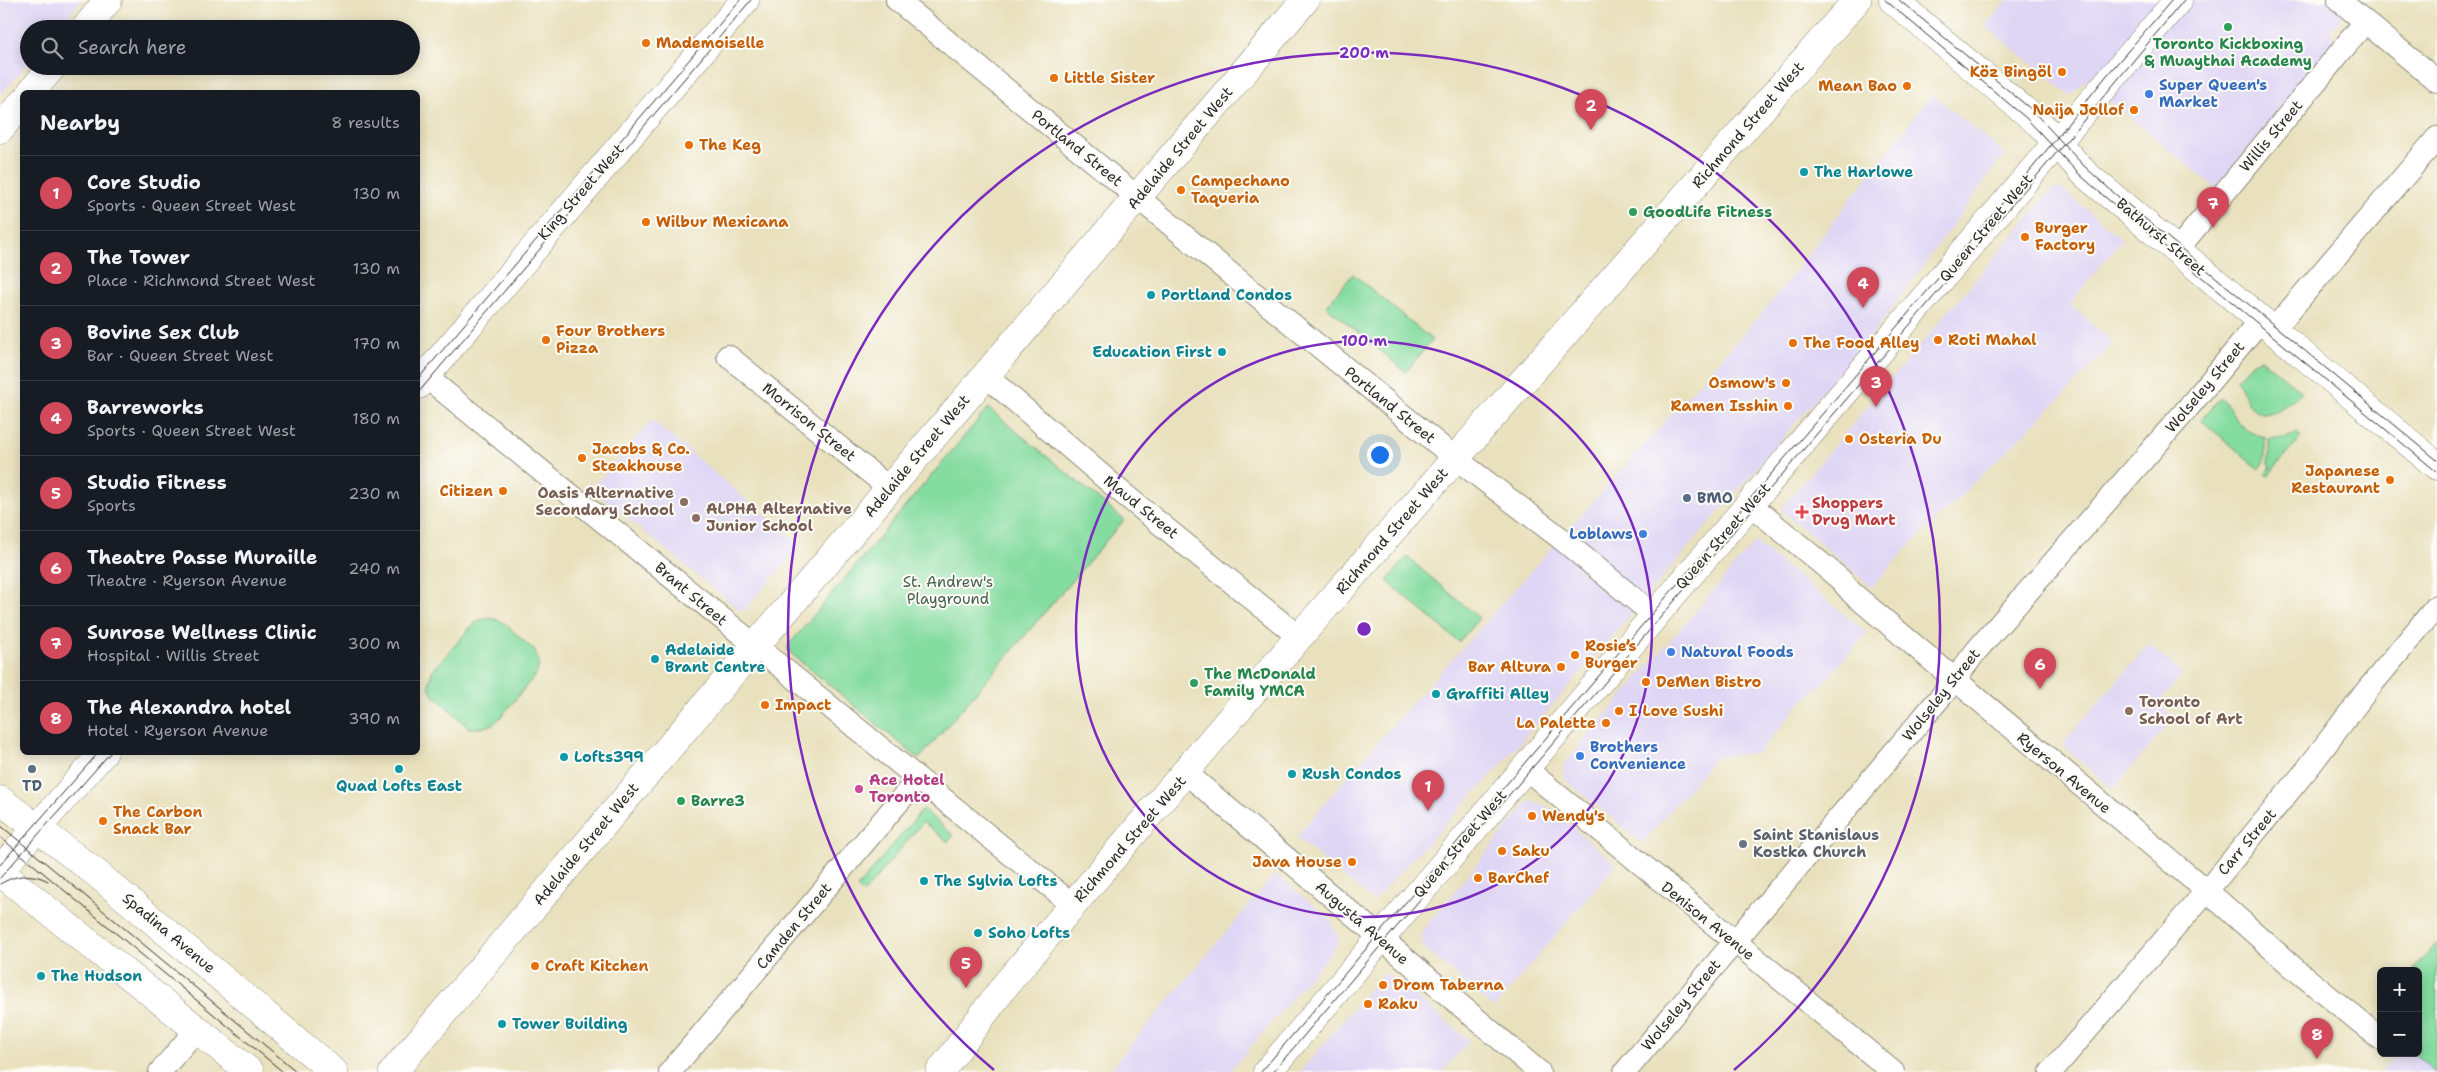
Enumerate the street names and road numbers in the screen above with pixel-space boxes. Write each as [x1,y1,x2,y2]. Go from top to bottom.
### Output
street label: Richmond Street West [1687,57,1809,193]
street label: Adelaide Street West [1123,82,1237,214]
street label: Willis Street [2235,96,2307,176]
street label: Portland Street [1027,105,1127,191]
street label: King Street West [533,139,629,245]
street label: Queen Street West [1935,170,2037,286]
street label: Bathurst Street [2112,194,2210,280]
street label: Wolseley Street [2161,337,2249,437]
street label: Portland Street [1340,362,1440,448]
street label: Morrison Street [758,378,860,466]
street label: Adelaide Street West [860,390,974,522]
street label: Richmond Street West [1331,463,1453,599]
street label: Maud Street [1099,471,1183,543]
street label: Queen Street West [1671,478,1775,594]
street label: Brant Street [650,558,732,630]
street label: Wolseley Street [1897,645,1985,745]
street label: Ryerson Avenue [2013,728,2115,818]
street label: Richmond Street West [1069,771,1191,907]
street label: Adelaide Street West [529,778,643,910]
street label: Queen Street West [1409,786,1511,902]
street label: Carr Street [2213,805,2281,879]
street label: Augusta Avenue [1311,877,1413,969]
street label: Denison Avenue [1657,877,1759,965]
street label: Camden Street [752,878,836,974]
street label: Spadina Avenue [118,888,220,978]
street label: Wolseley Street [1637,955,1725,1055]

